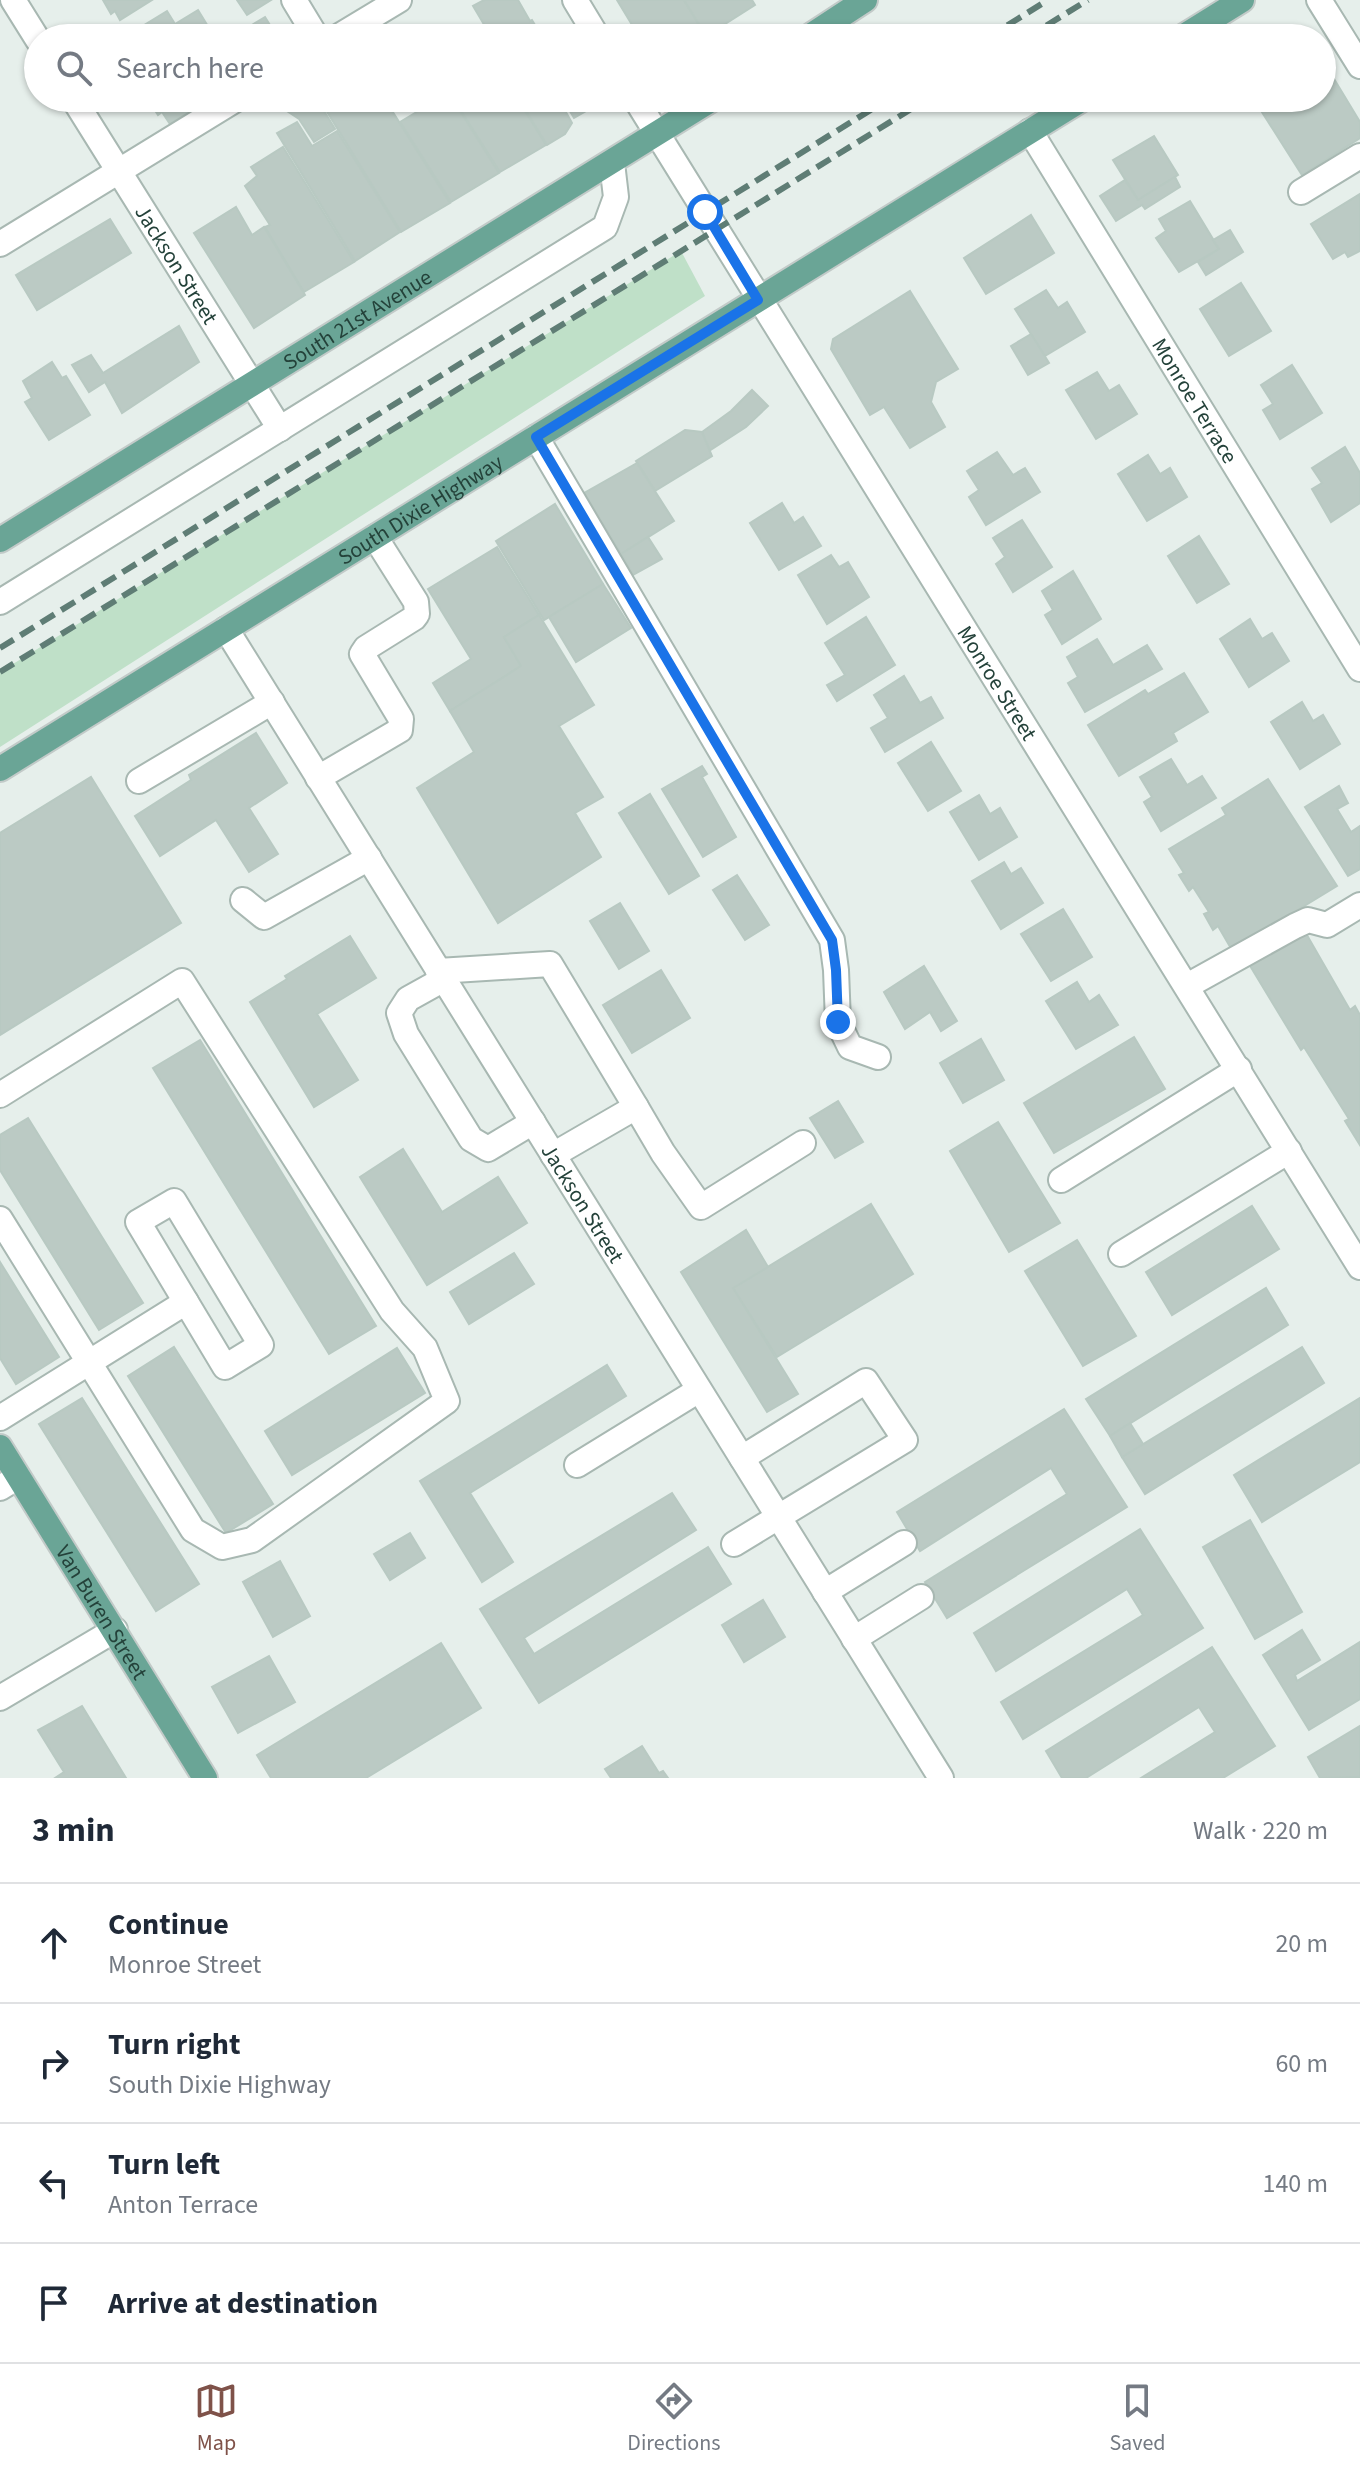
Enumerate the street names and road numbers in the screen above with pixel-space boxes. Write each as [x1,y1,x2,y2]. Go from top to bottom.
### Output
street label: Jackson Street [127,199,226,331]
street label: South 21st Avenue [277,261,438,378]
street label: Monroe Terrace [1144,332,1245,470]
street label: South Dixie Highway [332,446,510,573]
street label: Monroe Street [949,620,1045,747]
street label: Jackson Street [533,1138,632,1270]
street label: Van Buren Street [47,1539,156,1687]

